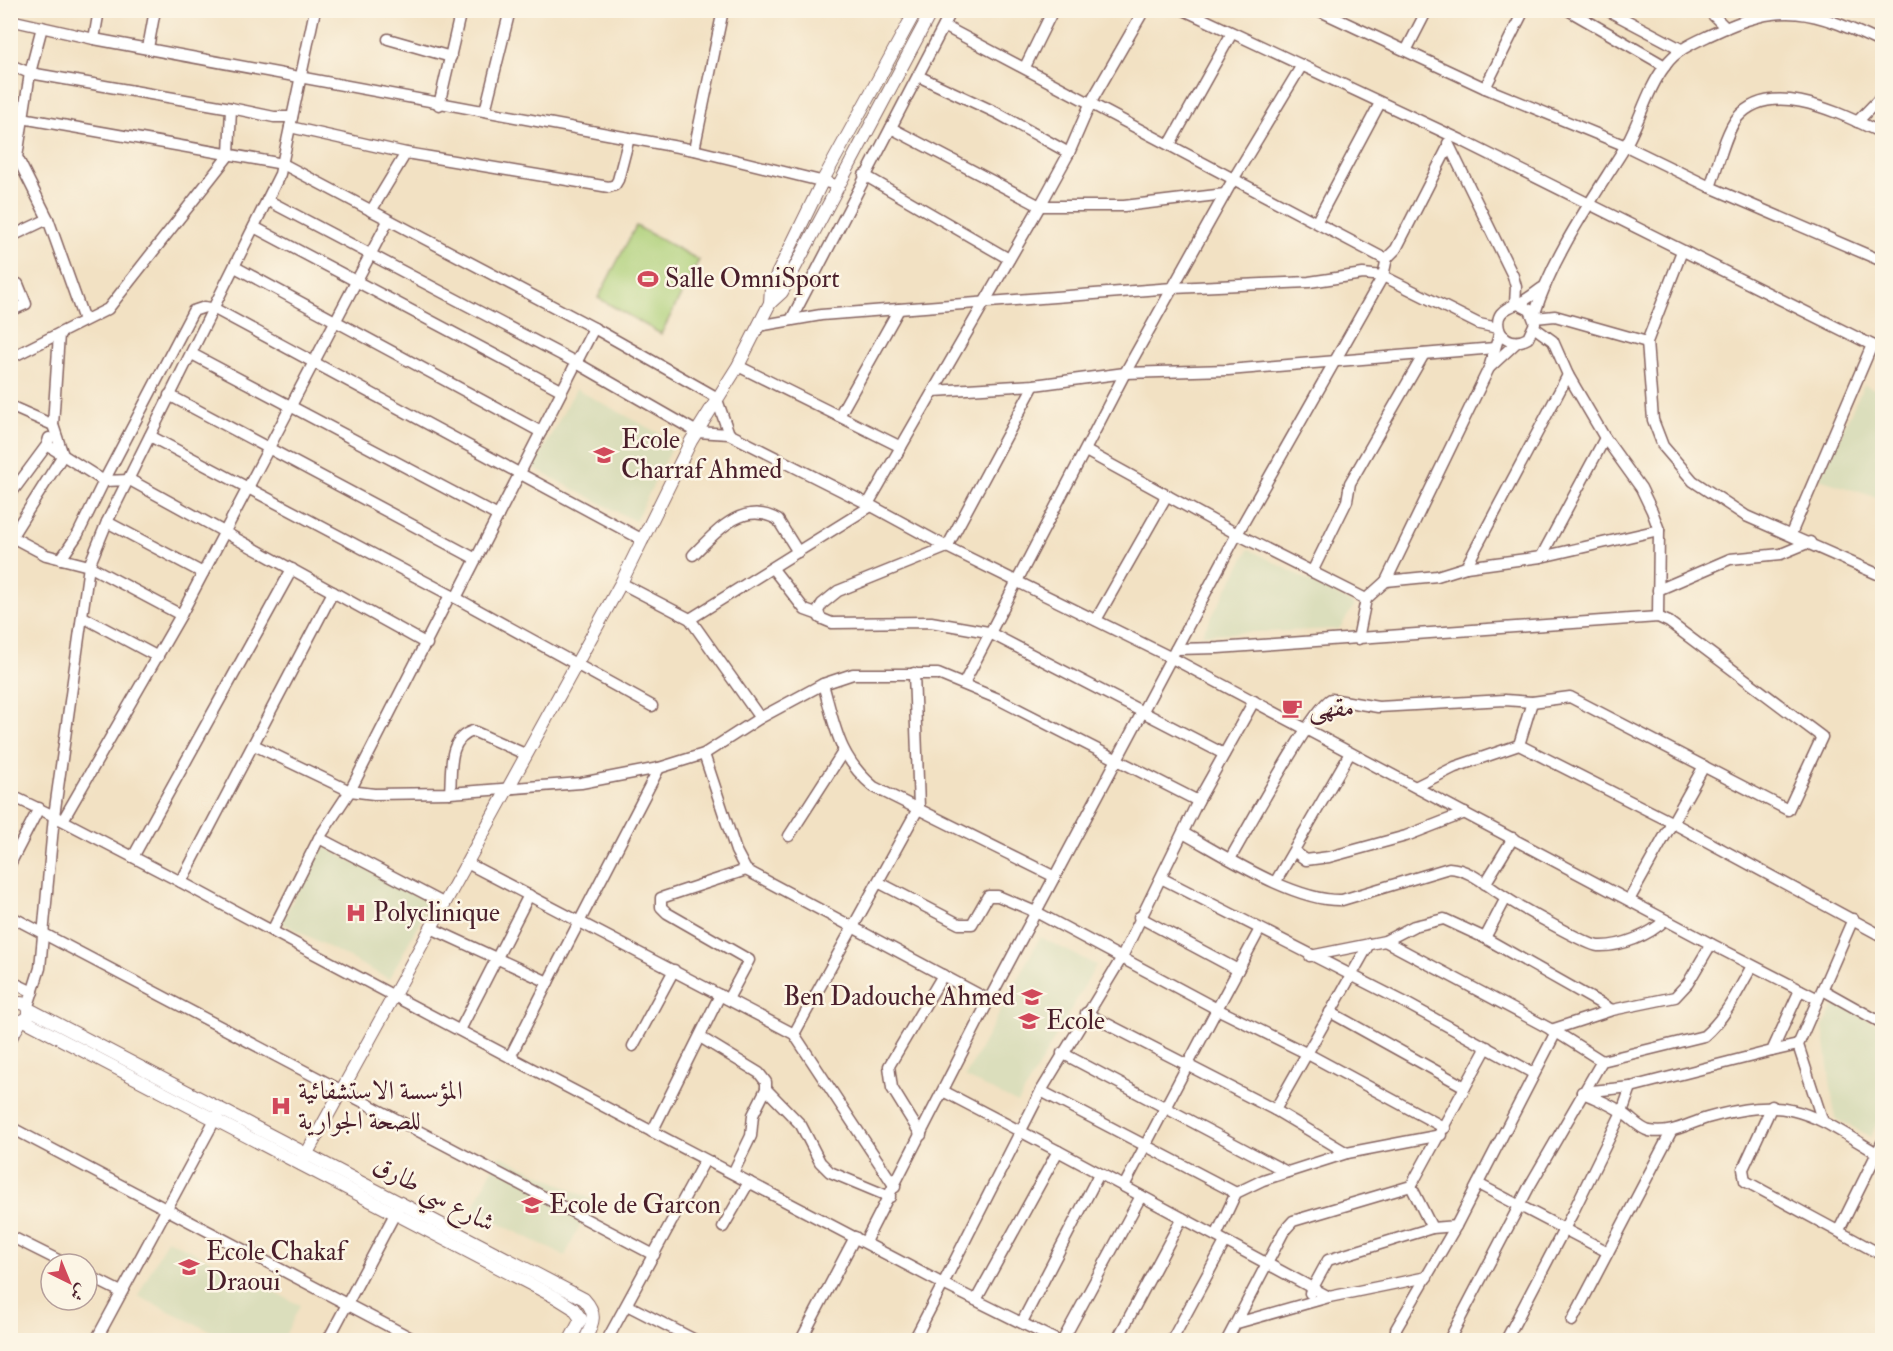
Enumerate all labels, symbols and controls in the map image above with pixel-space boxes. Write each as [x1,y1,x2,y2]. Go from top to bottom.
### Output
place label: Salle OmniSport [665,263,840,296]
sports icon: Salle OmniSport [636,267,660,291]
place label: Ecole Charraf Ahmed [621,424,782,486]
school or university icon: Ecole Charraf Ahmed [592,443,616,467]
place label: مقهى [1309,692,1354,725]
cafe icon: مقهى [1280,696,1304,720]
place label: Polyclinique [373,897,500,929]
hospital icon: Polyclinique [344,901,368,925]
place label: Ben Dadouche Ahmed [783,981,1015,1013]
school or university icon: Ben Dadouche Ahmed [1020,985,1044,1009]
place label: Ecole [1046,1005,1105,1037]
school or university icon: Ecole [1017,1009,1041,1033]
place label: المؤسسة الاستشفائية للصحة الجوارية [298,1075,463,1137]
hospital icon: المؤسسة الاستشفائية للصحة الجوارية [269,1094,293,1118]
street label: شارع سي طارق [365,1149,500,1246]
place label: Ecole de Garcon [549,1189,721,1221]
school or university icon: Ecole de Garcon [520,1193,544,1217]
place label: Ecole Chakaf Draoui [206,1236,349,1298]
north arrow [39,1252,99,1312]
school or university icon: Ecole Chakaf Draoui [177,1255,201,1279]
text: ش [66,1280,91,1305]

